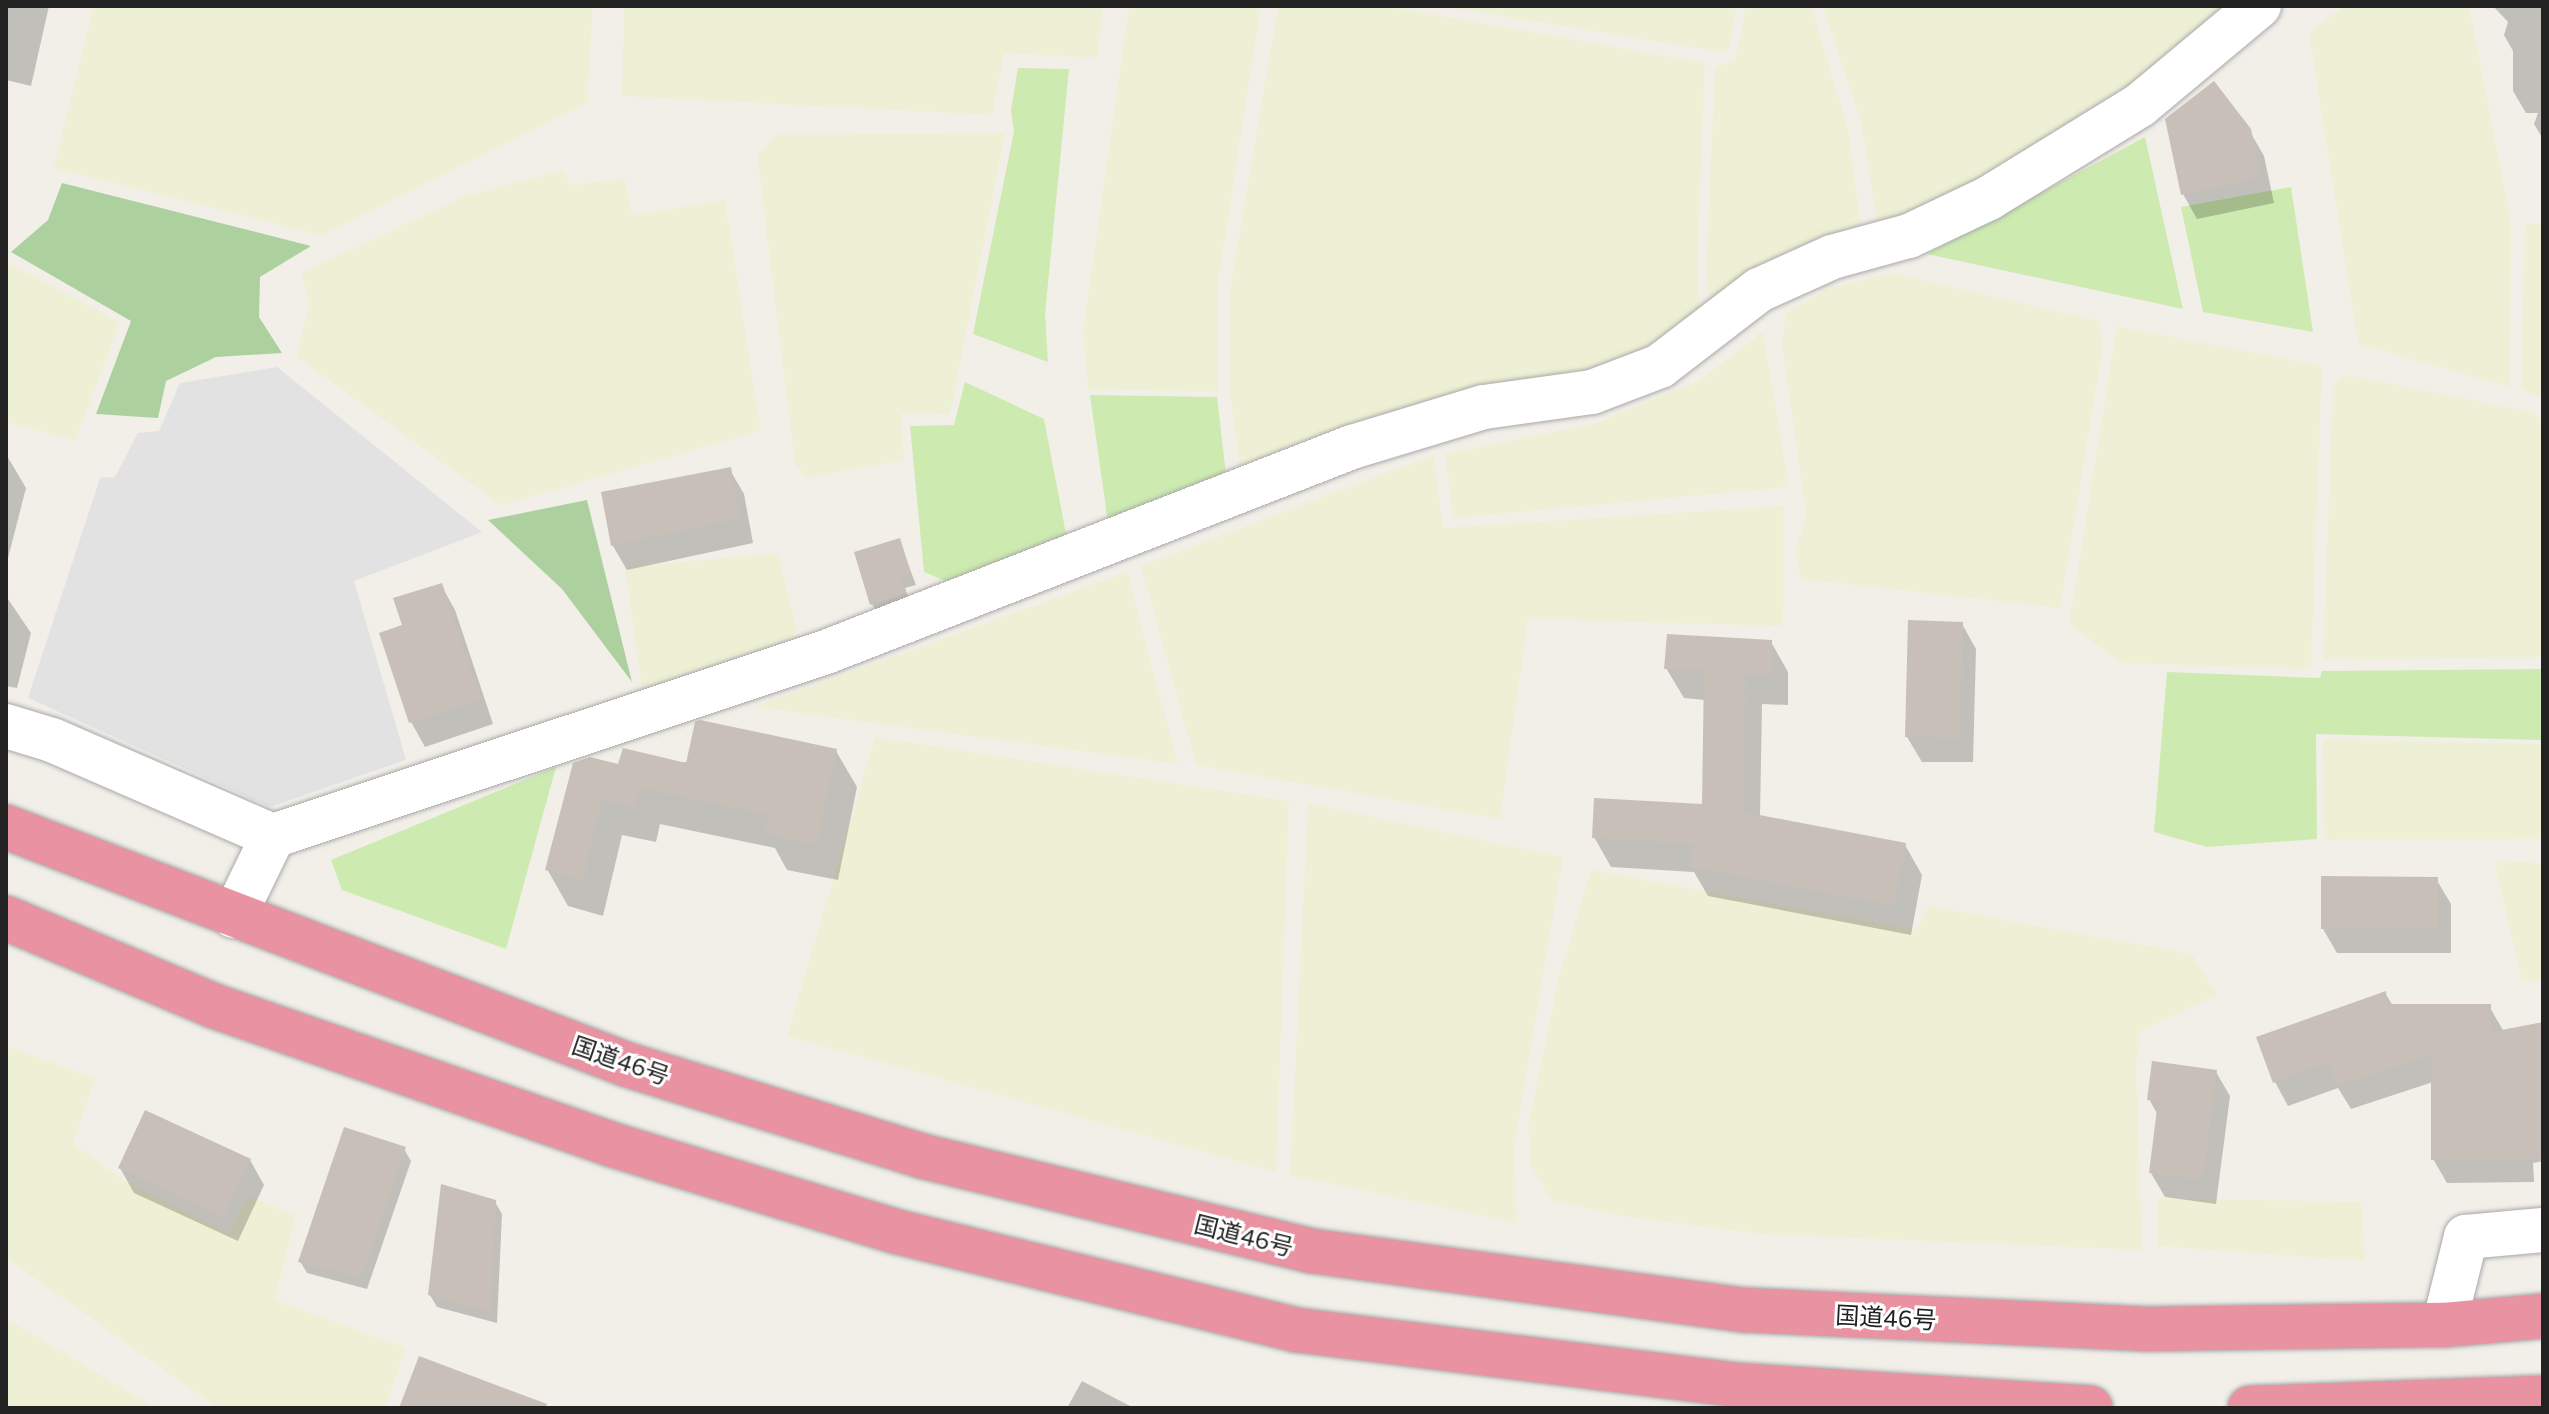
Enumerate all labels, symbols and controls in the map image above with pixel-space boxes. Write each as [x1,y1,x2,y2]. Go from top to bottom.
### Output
street label: 国道46号 [569,1030,673,1090]
street label: 国道46号 [1192,1209,1296,1261]
street label: 国道46号 [1835,1300,1937,1334]

